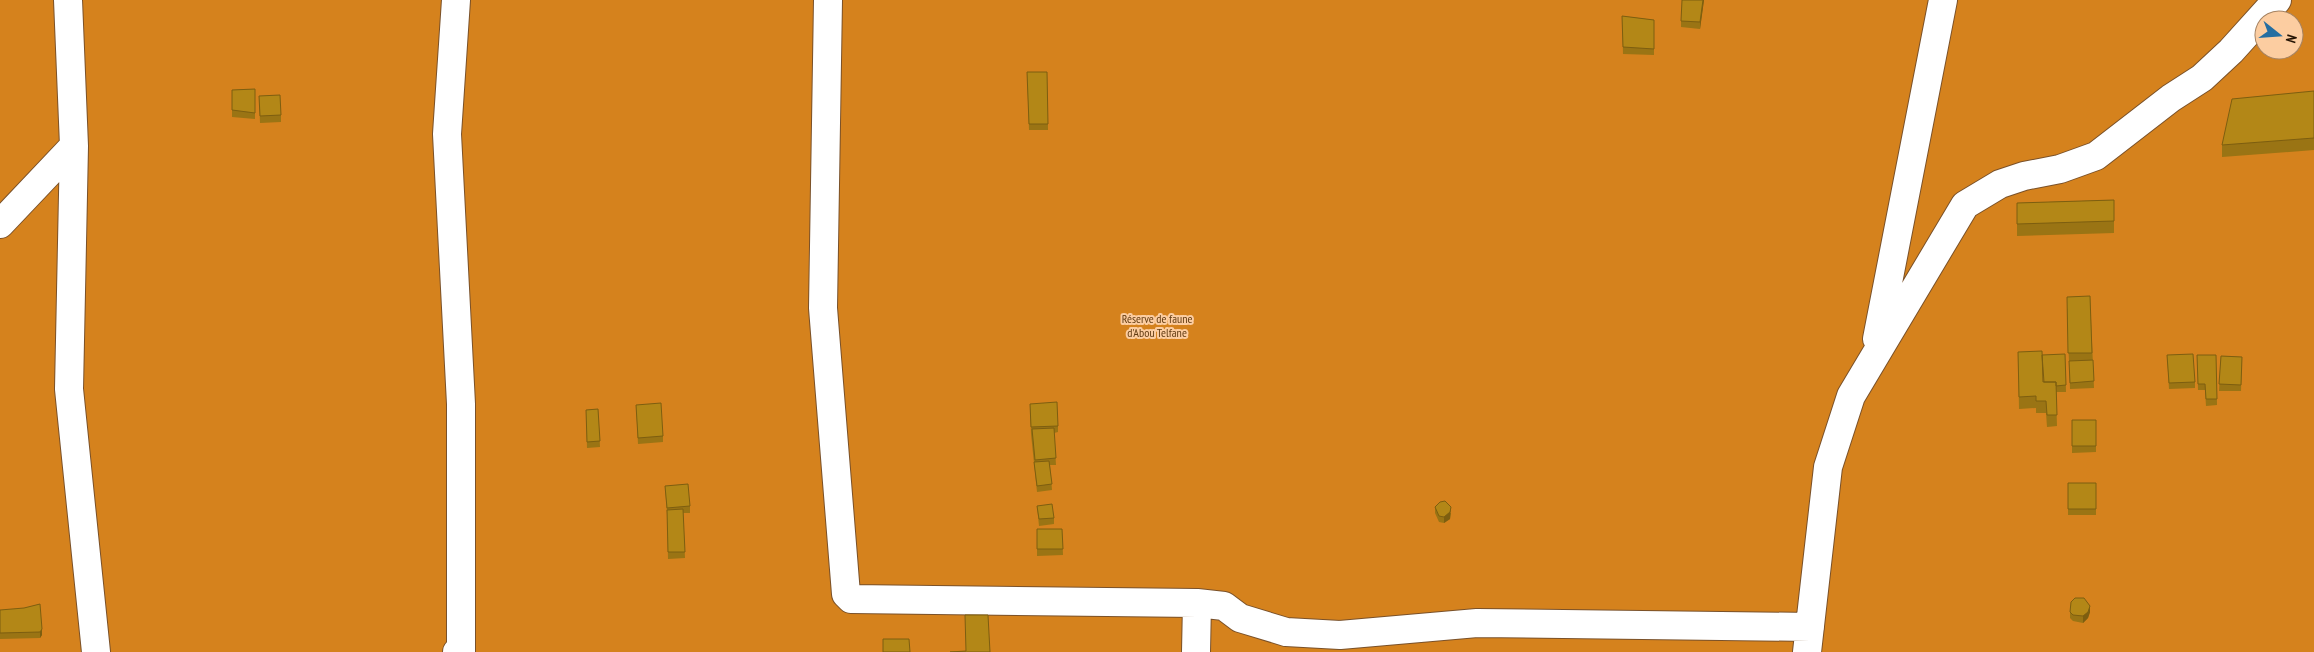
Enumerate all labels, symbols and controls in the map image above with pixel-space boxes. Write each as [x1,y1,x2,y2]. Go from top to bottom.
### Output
north arrow [2254,10,2304,60]
text: N [2282,33,2301,45]
park label: Réserve de faune d'Abou Telfane [1122,311,1192,340]

